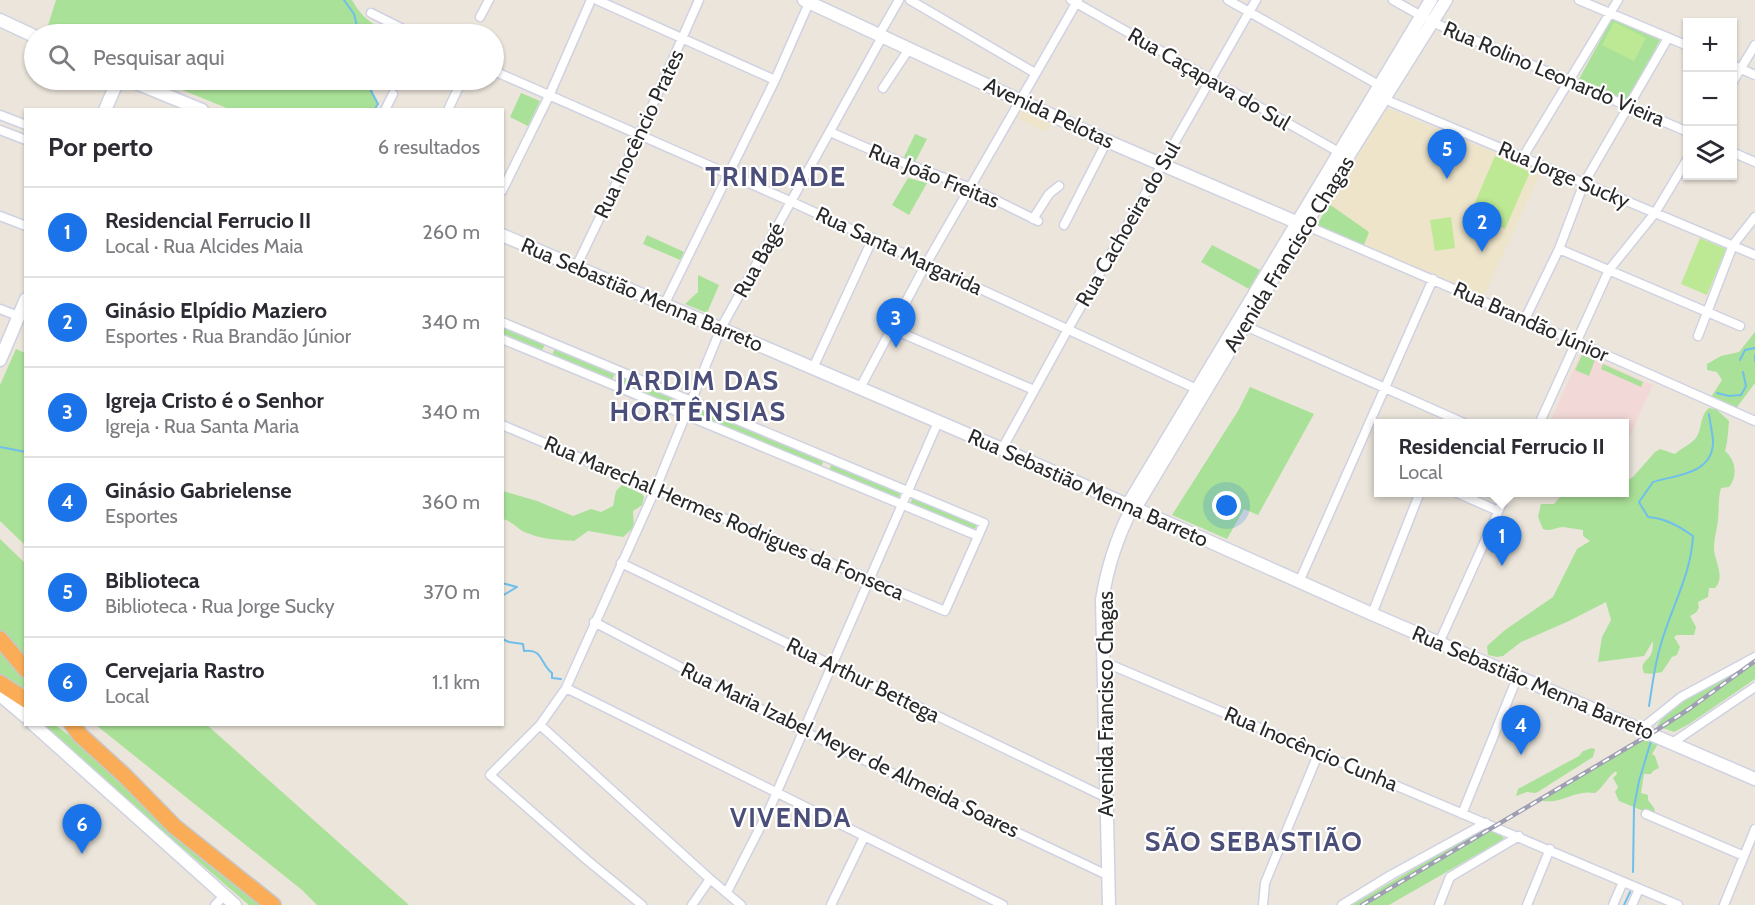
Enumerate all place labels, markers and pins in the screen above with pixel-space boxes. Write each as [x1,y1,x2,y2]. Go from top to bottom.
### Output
pin: 5 [1428,130,1466,179]
pin: 2 [1462,202,1502,252]
pin: 3 [876,298,916,348]
pin: 1 [1482,516,1522,566]
pin: 4 [1502,706,1540,755]
pin: 6 [62,804,101,854]

